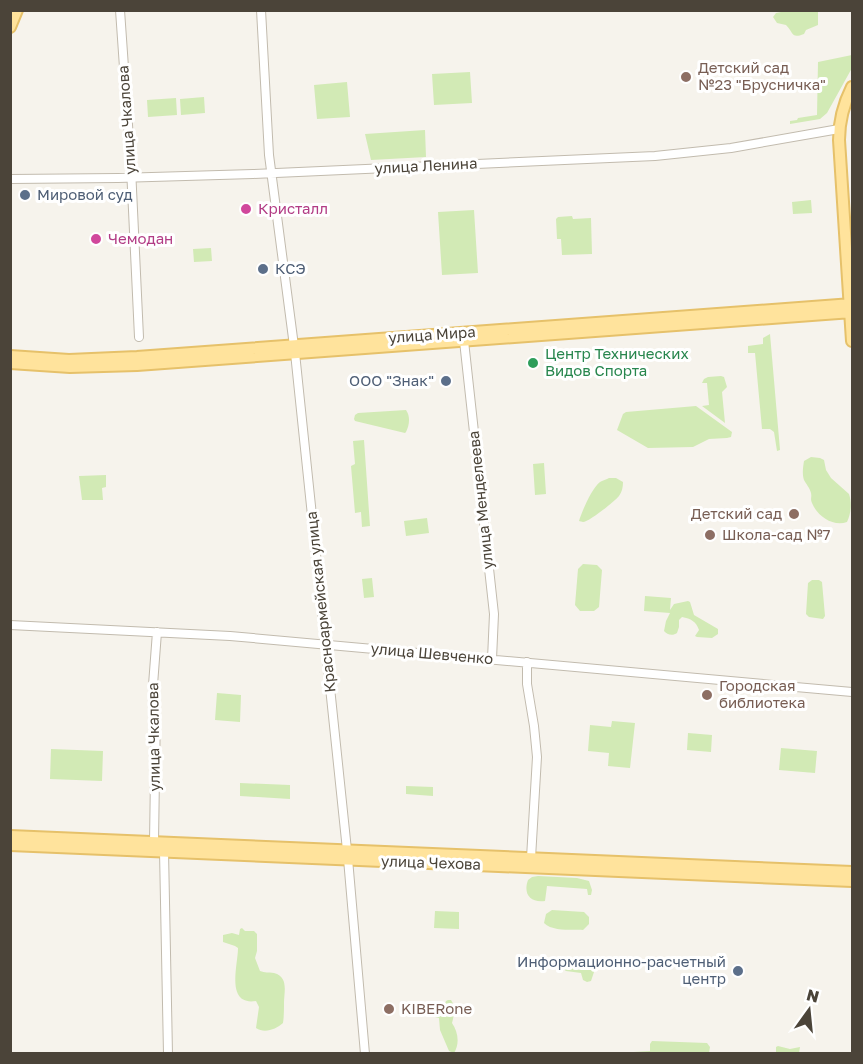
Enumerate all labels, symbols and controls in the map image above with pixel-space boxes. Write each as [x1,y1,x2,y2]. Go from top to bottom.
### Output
place label: Детский сад №23 "Брусничка" [698,58,826,93]
street label: улица Чкалова [113,65,139,175]
marker: Детский сад №23 "Брусничка" [679,70,693,84]
street label: улица Ленина [374,153,478,177]
place label: Мировой суд [37,185,133,203]
marker: Мировой суд [18,188,32,202]
place label: Кристалл [258,199,328,217]
marker: Кристалл [239,202,253,216]
place label: Чемодан [108,229,173,247]
marker: Чемодан [89,232,103,246]
place label: КСЭ [275,259,306,277]
marker: КСЭ [256,262,270,276]
street label: улица Мира [388,322,476,346]
place label: Центр Технических Видов Спорта [545,344,689,379]
marker: Центр Технических Видов Спорта [526,356,540,370]
place label: ООО "Знак" [349,371,434,389]
marker: ООО "Знак" [439,374,453,388]
street label: улица Менделеева [464,430,496,570]
place label: Детский сад [691,504,782,522]
marker: Детский сад [787,507,801,521]
street label: Красноармейская улица [302,511,338,694]
place label: Школа-сад №7 [722,525,831,543]
marker: Школа-сад №7 [703,528,717,542]
street label: улица Шевченко [370,639,494,667]
place label: Городская библиотека [719,676,805,711]
street label: улица Чкалова [143,682,163,792]
marker: Городская библиотека [700,688,714,702]
street label: улица Чехова [381,851,481,873]
place label: Информационно-расчетный центр [517,952,726,987]
marker: Информационно-расчетный центр [731,964,745,978]
north arrow [779,980,839,1040]
text: N [804,984,821,1007]
place label: KIBERone [401,999,473,1017]
marker: KIBERone [382,1002,396,1016]

